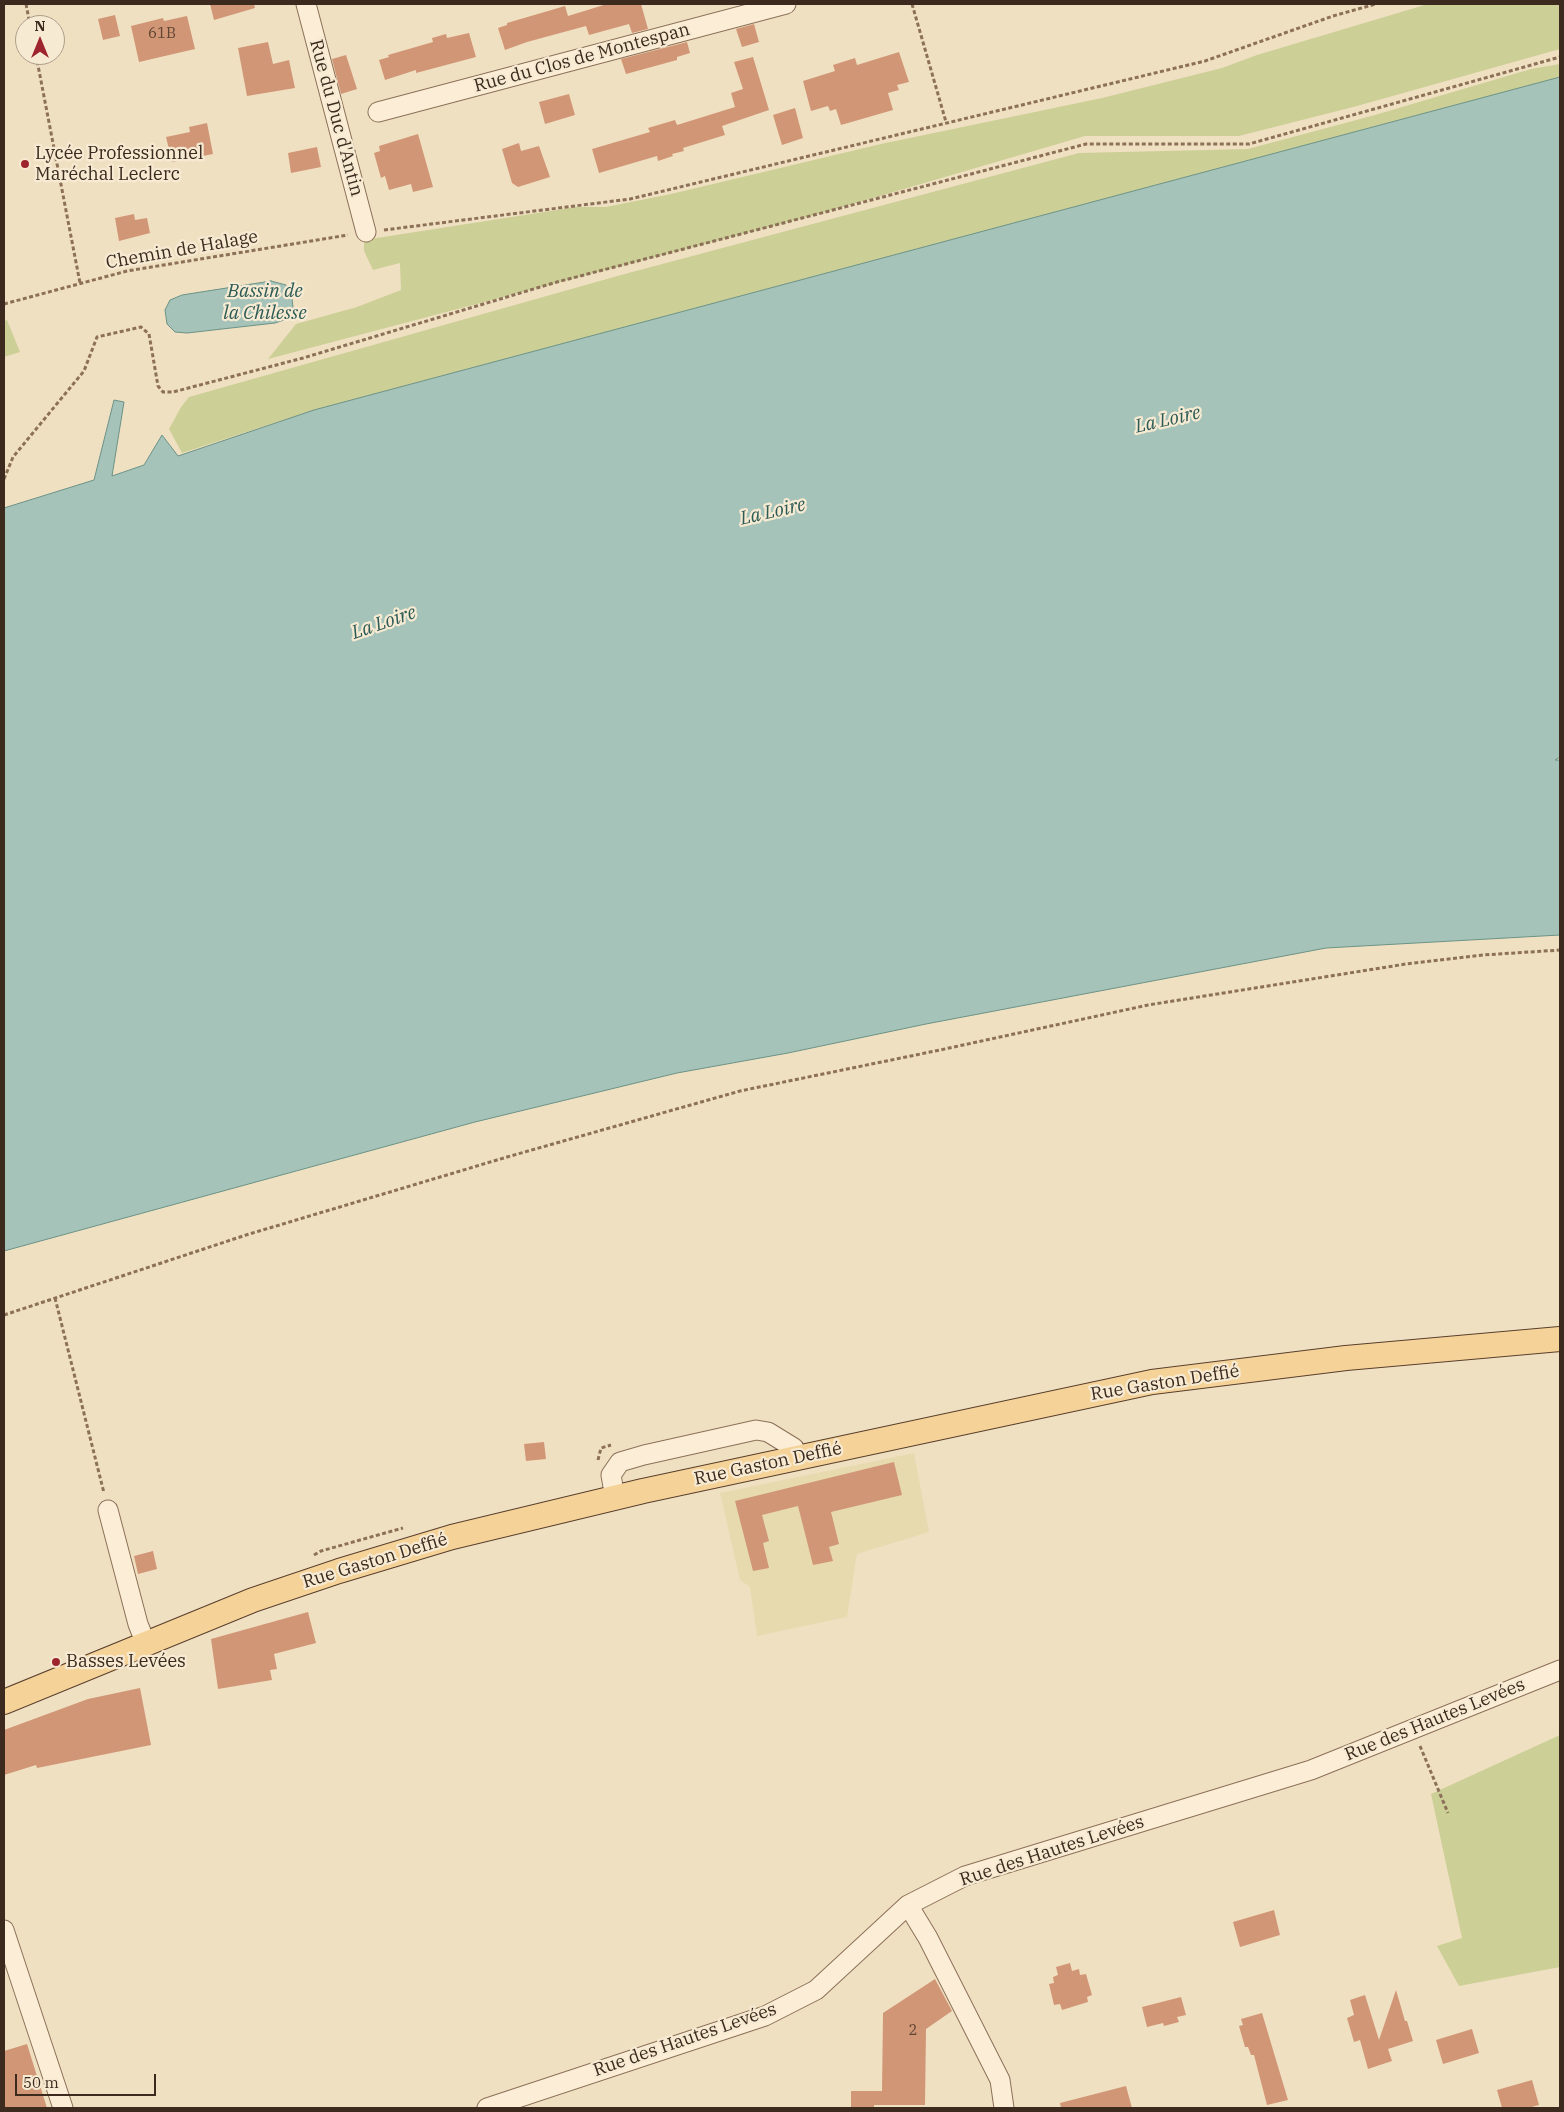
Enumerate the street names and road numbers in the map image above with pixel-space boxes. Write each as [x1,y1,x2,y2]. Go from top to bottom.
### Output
street label: Rue du Clos de Montespan [472,19,692,97]
street label: Rue du Duc d'Antin [305,37,367,199]
street label: Chemin de Halage [104,226,260,274]
street label: Rue Gaston Deffié [1089,1361,1241,1405]
street label: Rue Gaston Deffié [692,1438,844,1490]
street label: Rue Gaston Deffié [300,1529,450,1593]
street label: Rue des Hautes Levées [1342,1674,1528,1766]
street label: Rue des Hautes Levées [957,1811,1147,1891]
street label: Rue des Hautes Levées [591,1998,779,2082]

